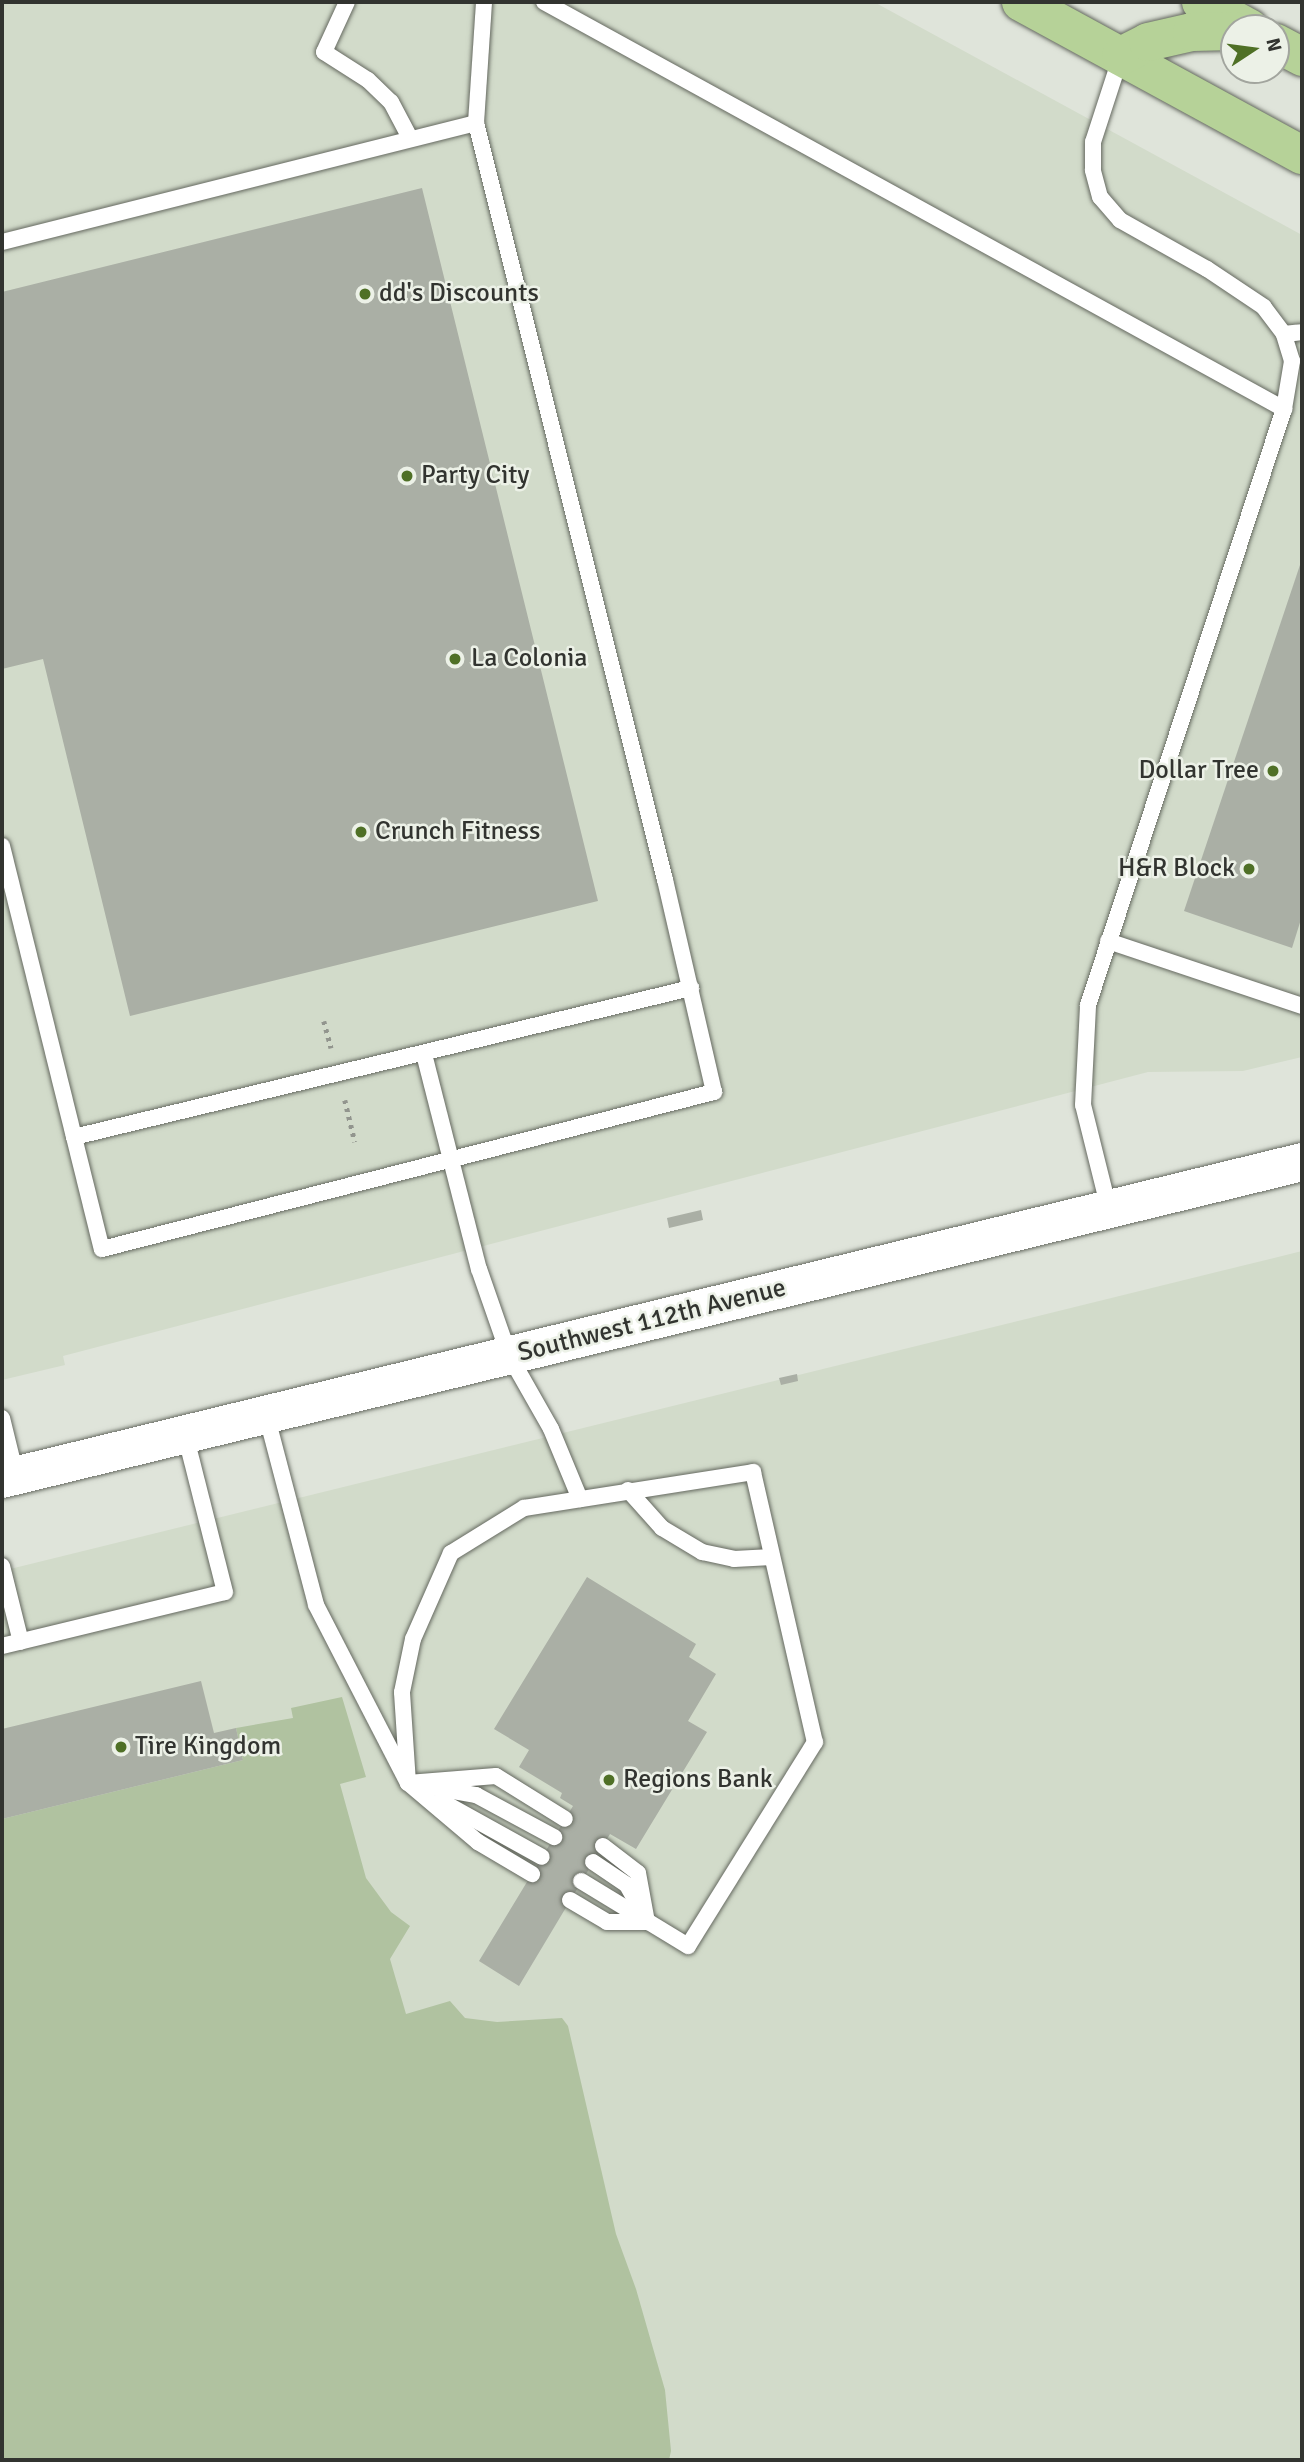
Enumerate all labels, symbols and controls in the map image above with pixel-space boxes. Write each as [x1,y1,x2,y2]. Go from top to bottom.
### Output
north arrow [1220,14,1290,84]
text: N [1260,36,1287,54]
place label: dd's Discounts [379,278,539,310]
marker: dd's Discounts [357,286,373,302]
place label: Party City [421,460,530,492]
marker: Party City [399,468,415,484]
place label: La Colonia [471,643,588,675]
marker: La Colonia [445,649,465,669]
place label: Dollar Tree [1138,755,1259,787]
marker: Dollar Tree [1265,763,1281,779]
place label: Crunch Fitness [375,816,540,848]
marker: Crunch Fitness [353,824,369,840]
place label: H&R Block [1118,853,1235,885]
marker: H&R Block [1241,861,1257,877]
street label: Southwest 112th Avenue [515,1273,789,1369]
place label: Tire Kingdom [135,1731,281,1763]
marker: Tire Kingdom [113,1739,129,1755]
place label: Regions Bank [623,1764,773,1796]
marker: Regions Bank [601,1772,617,1788]

